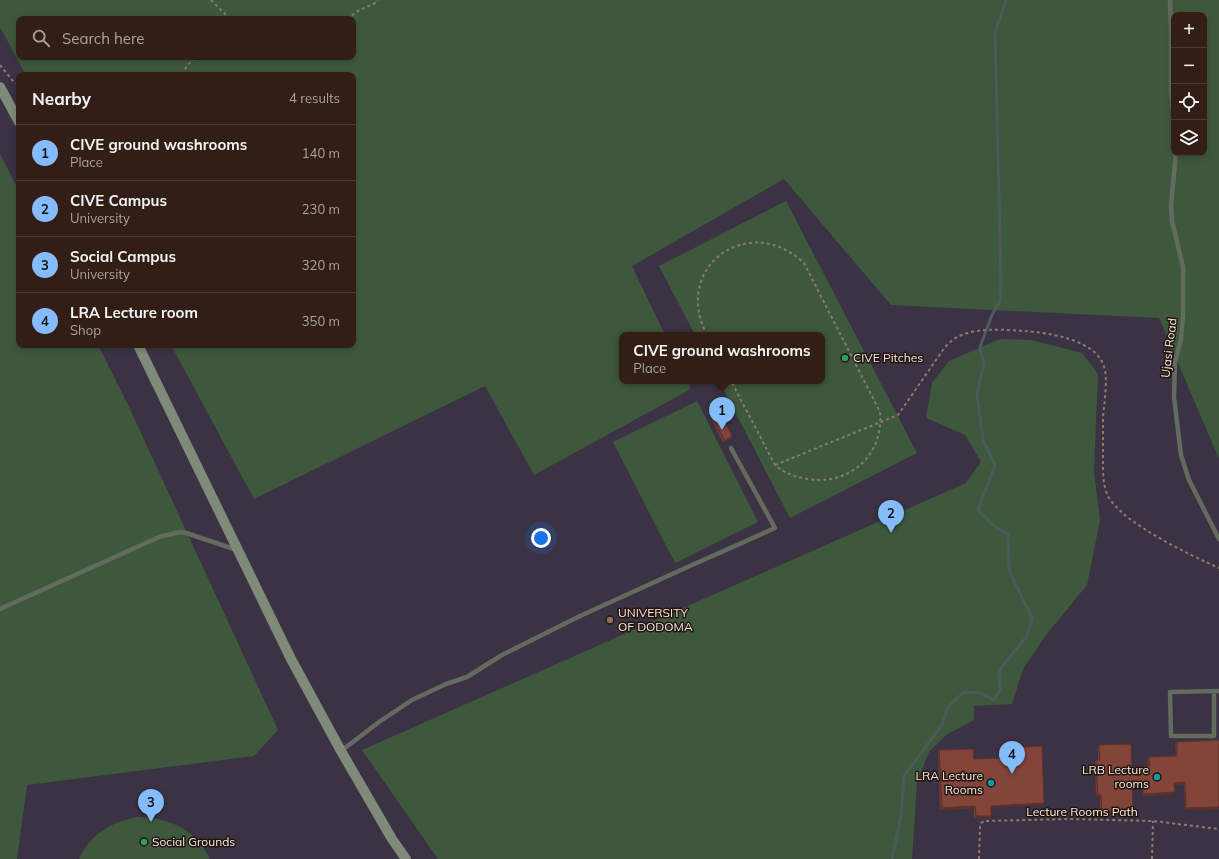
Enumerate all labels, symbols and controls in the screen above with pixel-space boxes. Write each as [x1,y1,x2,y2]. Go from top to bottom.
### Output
map controls [1171,12,1207,156]
button: + [1171,12,1207,48]
search box [16,16,356,60]
icon: search [30,27,52,49]
text: Search here [62,29,144,48]
button: − [1171,48,1207,84]
button: locate [1171,84,1207,120]
text: Nearby [32,88,91,109]
text: 4 results [289,90,340,106]
button: layers [1171,120,1207,156]
text: CIVE ground washrooms [70,135,247,154]
text: 1 [41,145,49,161]
text: 140 m [302,145,340,161]
text: Place [70,154,103,170]
text: CIVE Campus [70,191,167,210]
text: 2 [41,201,49,217]
text: 230 m [302,201,340,217]
text: University [70,210,130,226]
text: Social Campus [70,247,176,266]
text: 3 [41,257,49,273]
text: 320 m [302,257,340,273]
text: University [70,266,130,282]
text: LRA Lecture room [70,303,198,322]
text: 4 [41,313,49,329]
text: 350 m [302,313,340,329]
street label: Ujasi Road [1157,317,1180,379]
text: Shop [70,322,101,338]
popup [619,332,825,384]
text: CIVE ground washrooms [633,341,811,360]
place label: CIVE Pitches [853,350,923,365]
marker: CIVE Pitches [840,353,850,363]
text: Place [633,360,666,376]
pin: 1 [709,397,735,430]
pin: 2 [878,500,904,533]
your location [531,528,551,548]
place label: UNIVERSITY OF DODOMA [618,605,693,634]
marker: UNIVERSITY OF DODOMA [605,615,615,625]
pin: 4 [999,741,1025,774]
place label: LRB Lecture rooms [1082,762,1149,791]
place label: LRA Lecture Rooms [915,768,983,797]
marker: LRB Lecture rooms [1152,772,1162,782]
marker: LRA Lecture Rooms [986,778,996,788]
pin: 3 [138,789,164,822]
street label: Lecture Rooms Path [1026,804,1138,819]
place label: Social Grounds [152,834,235,849]
marker: Social Grounds [139,837,149,847]

